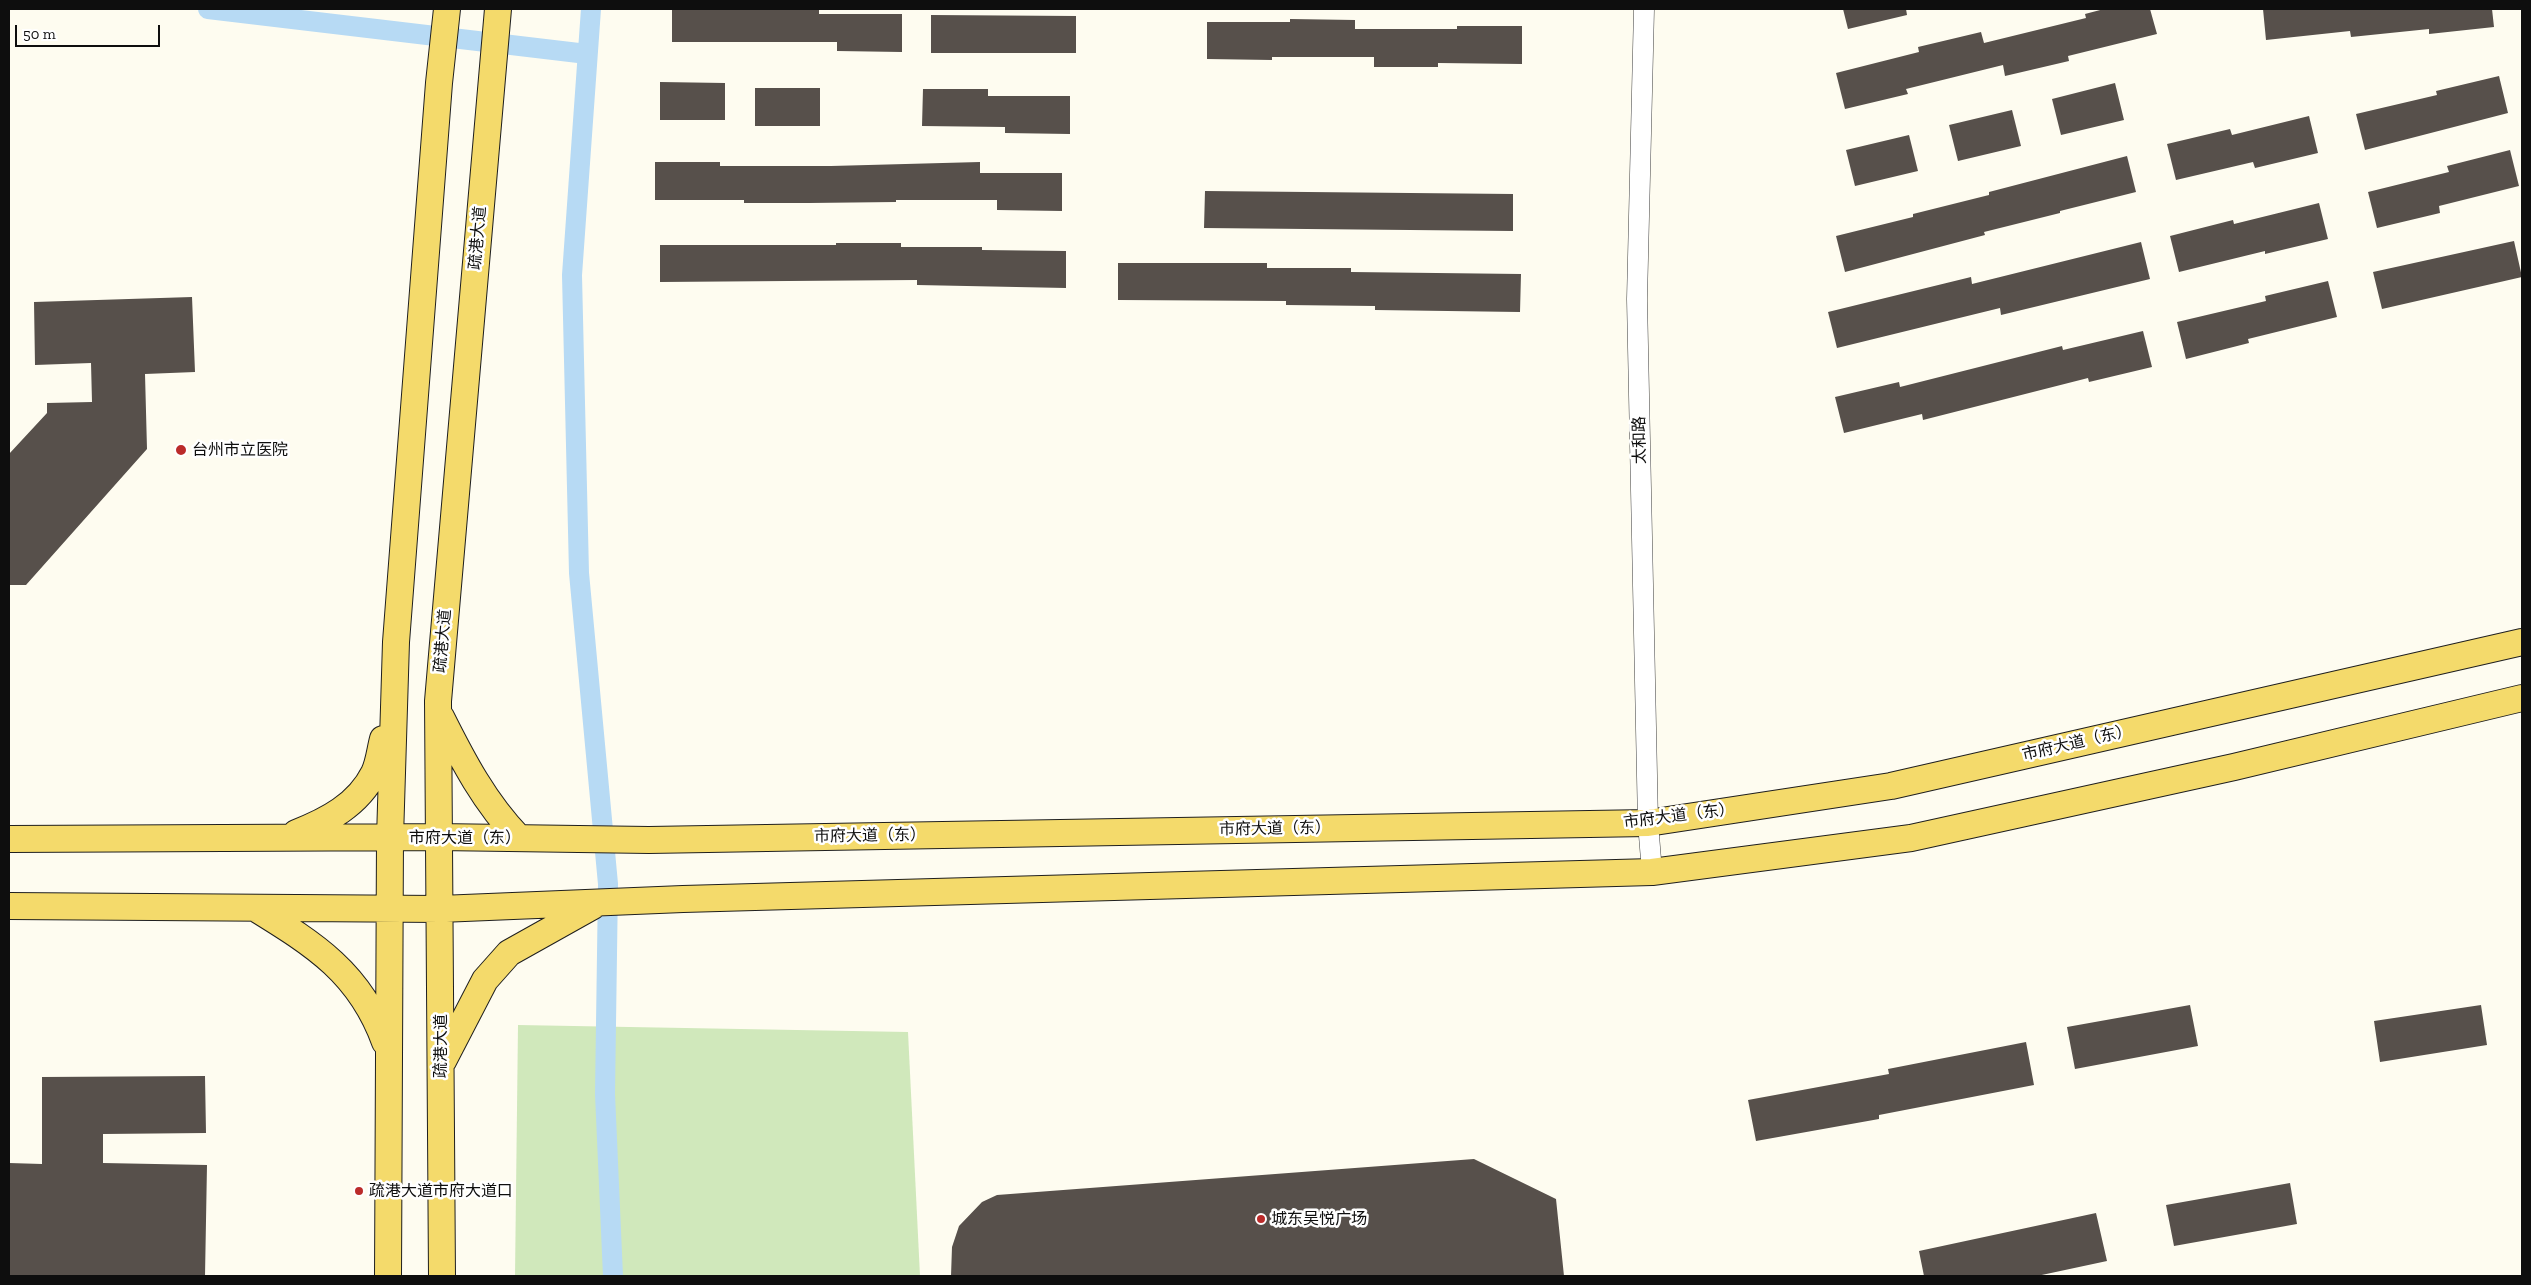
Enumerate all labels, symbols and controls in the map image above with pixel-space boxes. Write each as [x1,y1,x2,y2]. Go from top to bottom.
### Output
scale bar [18,15,162,47]
text: 50 m [23,25,56,43]
street label: 疏港大道 [466,205,490,271]
street label: 太和路 [1630,416,1650,464]
place label: 台州市立医院 [192,440,288,460]
marker: 台州市立医院 [174,443,188,457]
street label: 疏港大道 [431,608,455,674]
street label: 市府大道（东） [2020,721,2134,765]
street label: 市府大道（东） [1622,800,1736,832]
street label: 市府大道（东） [1219,818,1331,840]
street label: 市府大道（东） [814,825,926,847]
street label: 市府大道（东） [409,828,521,848]
street label: 疏港大道 [431,1014,451,1078]
place label: 疏港大道市府大道口 [369,1181,513,1201]
marker: 疏港大道市府大道口 [353,1185,365,1197]
place label: 城东吴悦广场 [1271,1209,1367,1229]
marker: 城东吴悦广场 [1255,1213,1267,1225]

